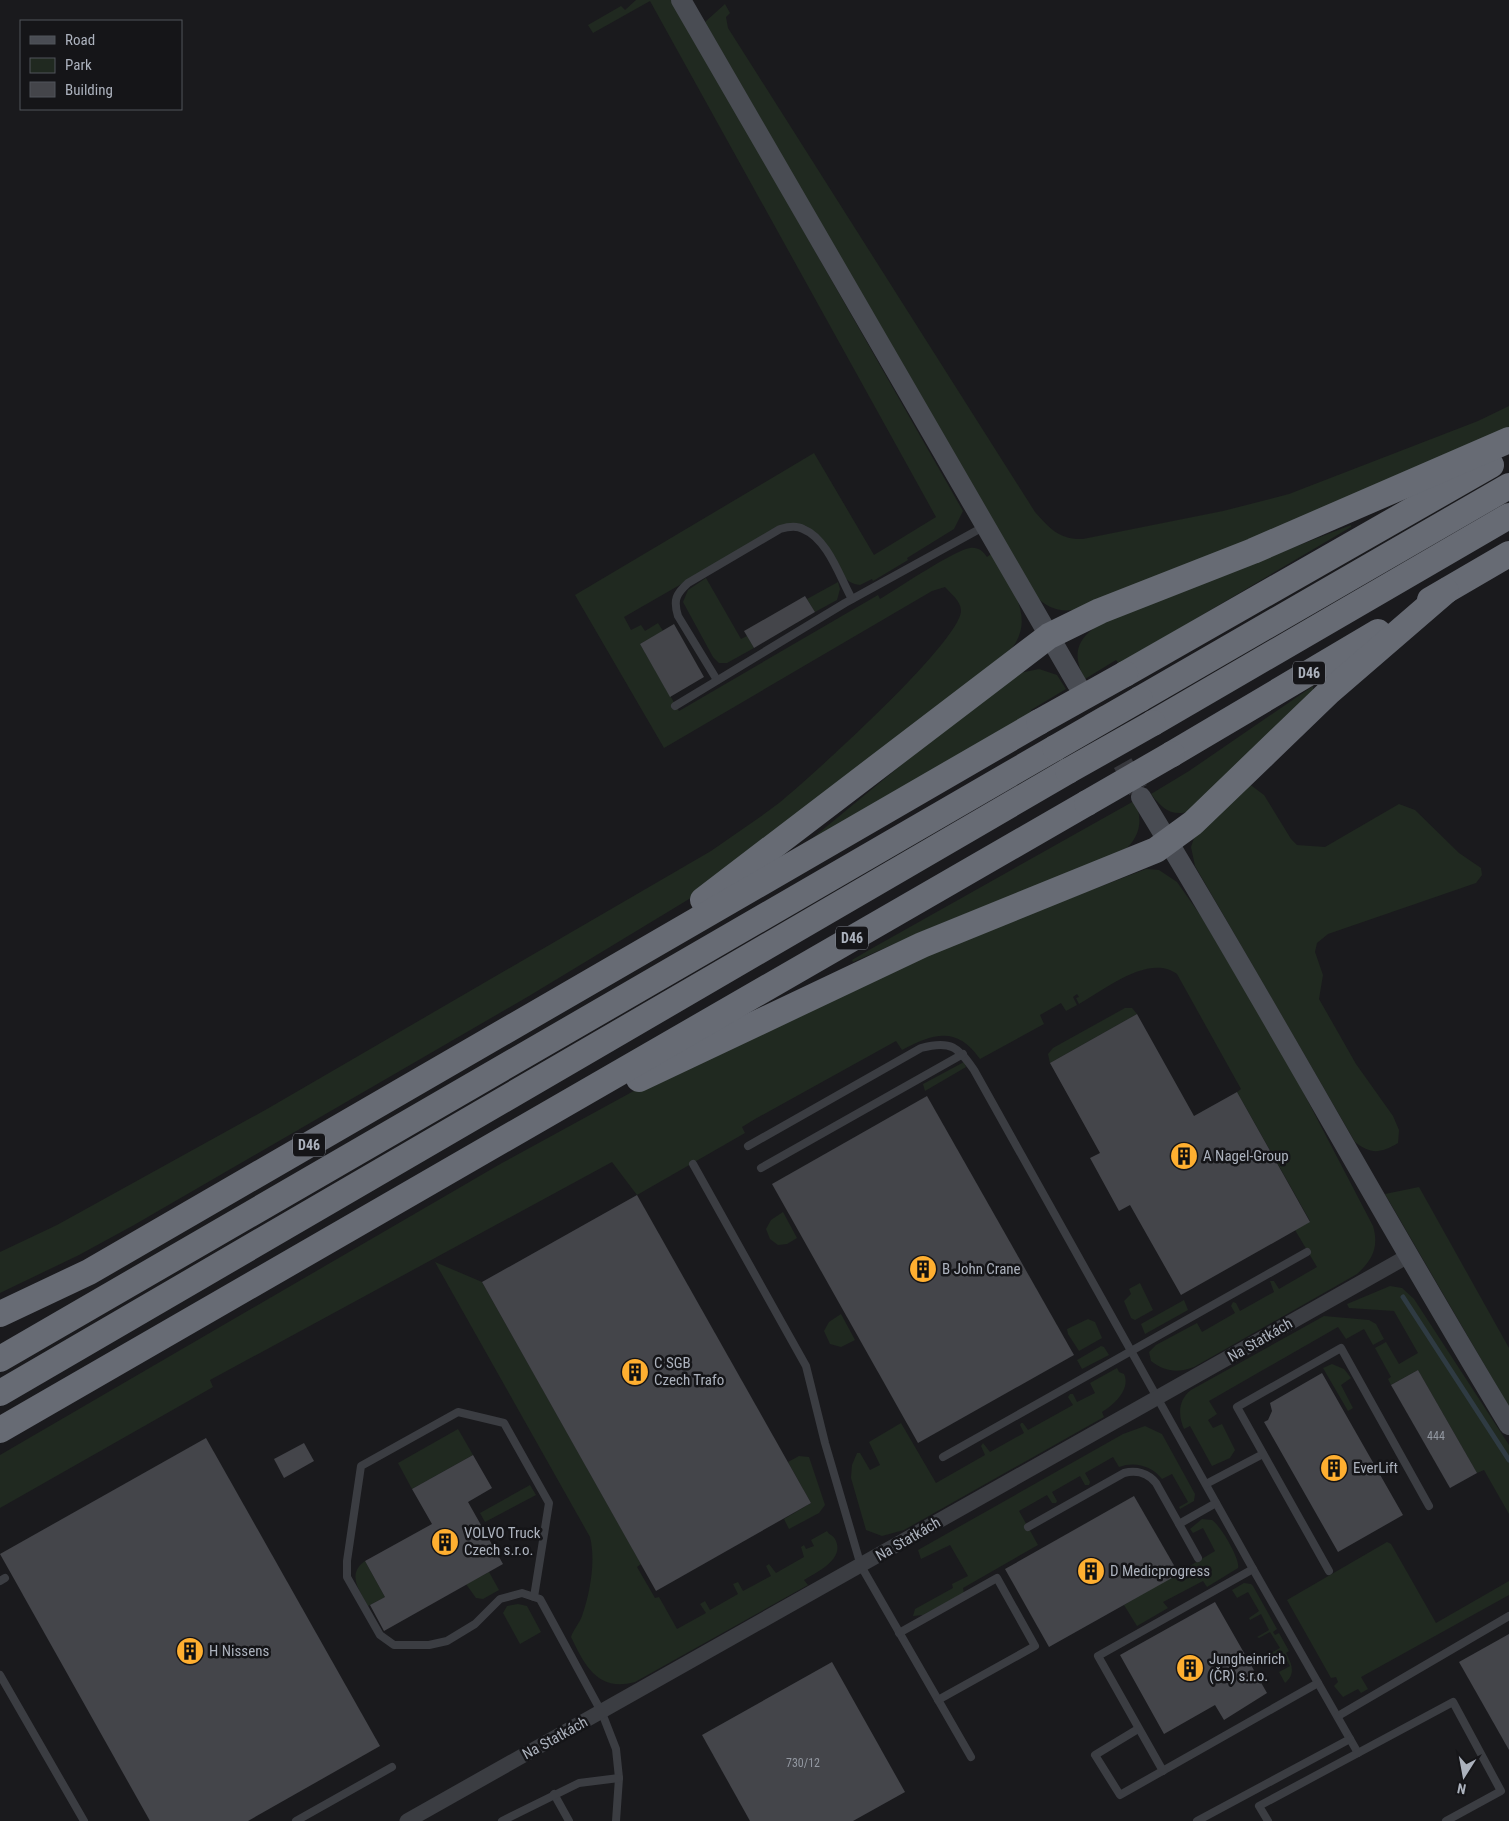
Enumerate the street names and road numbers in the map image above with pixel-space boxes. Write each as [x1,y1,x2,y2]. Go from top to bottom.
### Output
road number: D46 [1293,661,1325,684]
road number: D46 [836,926,868,950]
road number: D46 [293,1134,325,1156]
street label: Na Statkách [1224,1314,1296,1366]
street label: Na Statkách [872,1513,944,1565]
street label: Na Statkách [519,1713,591,1763]

